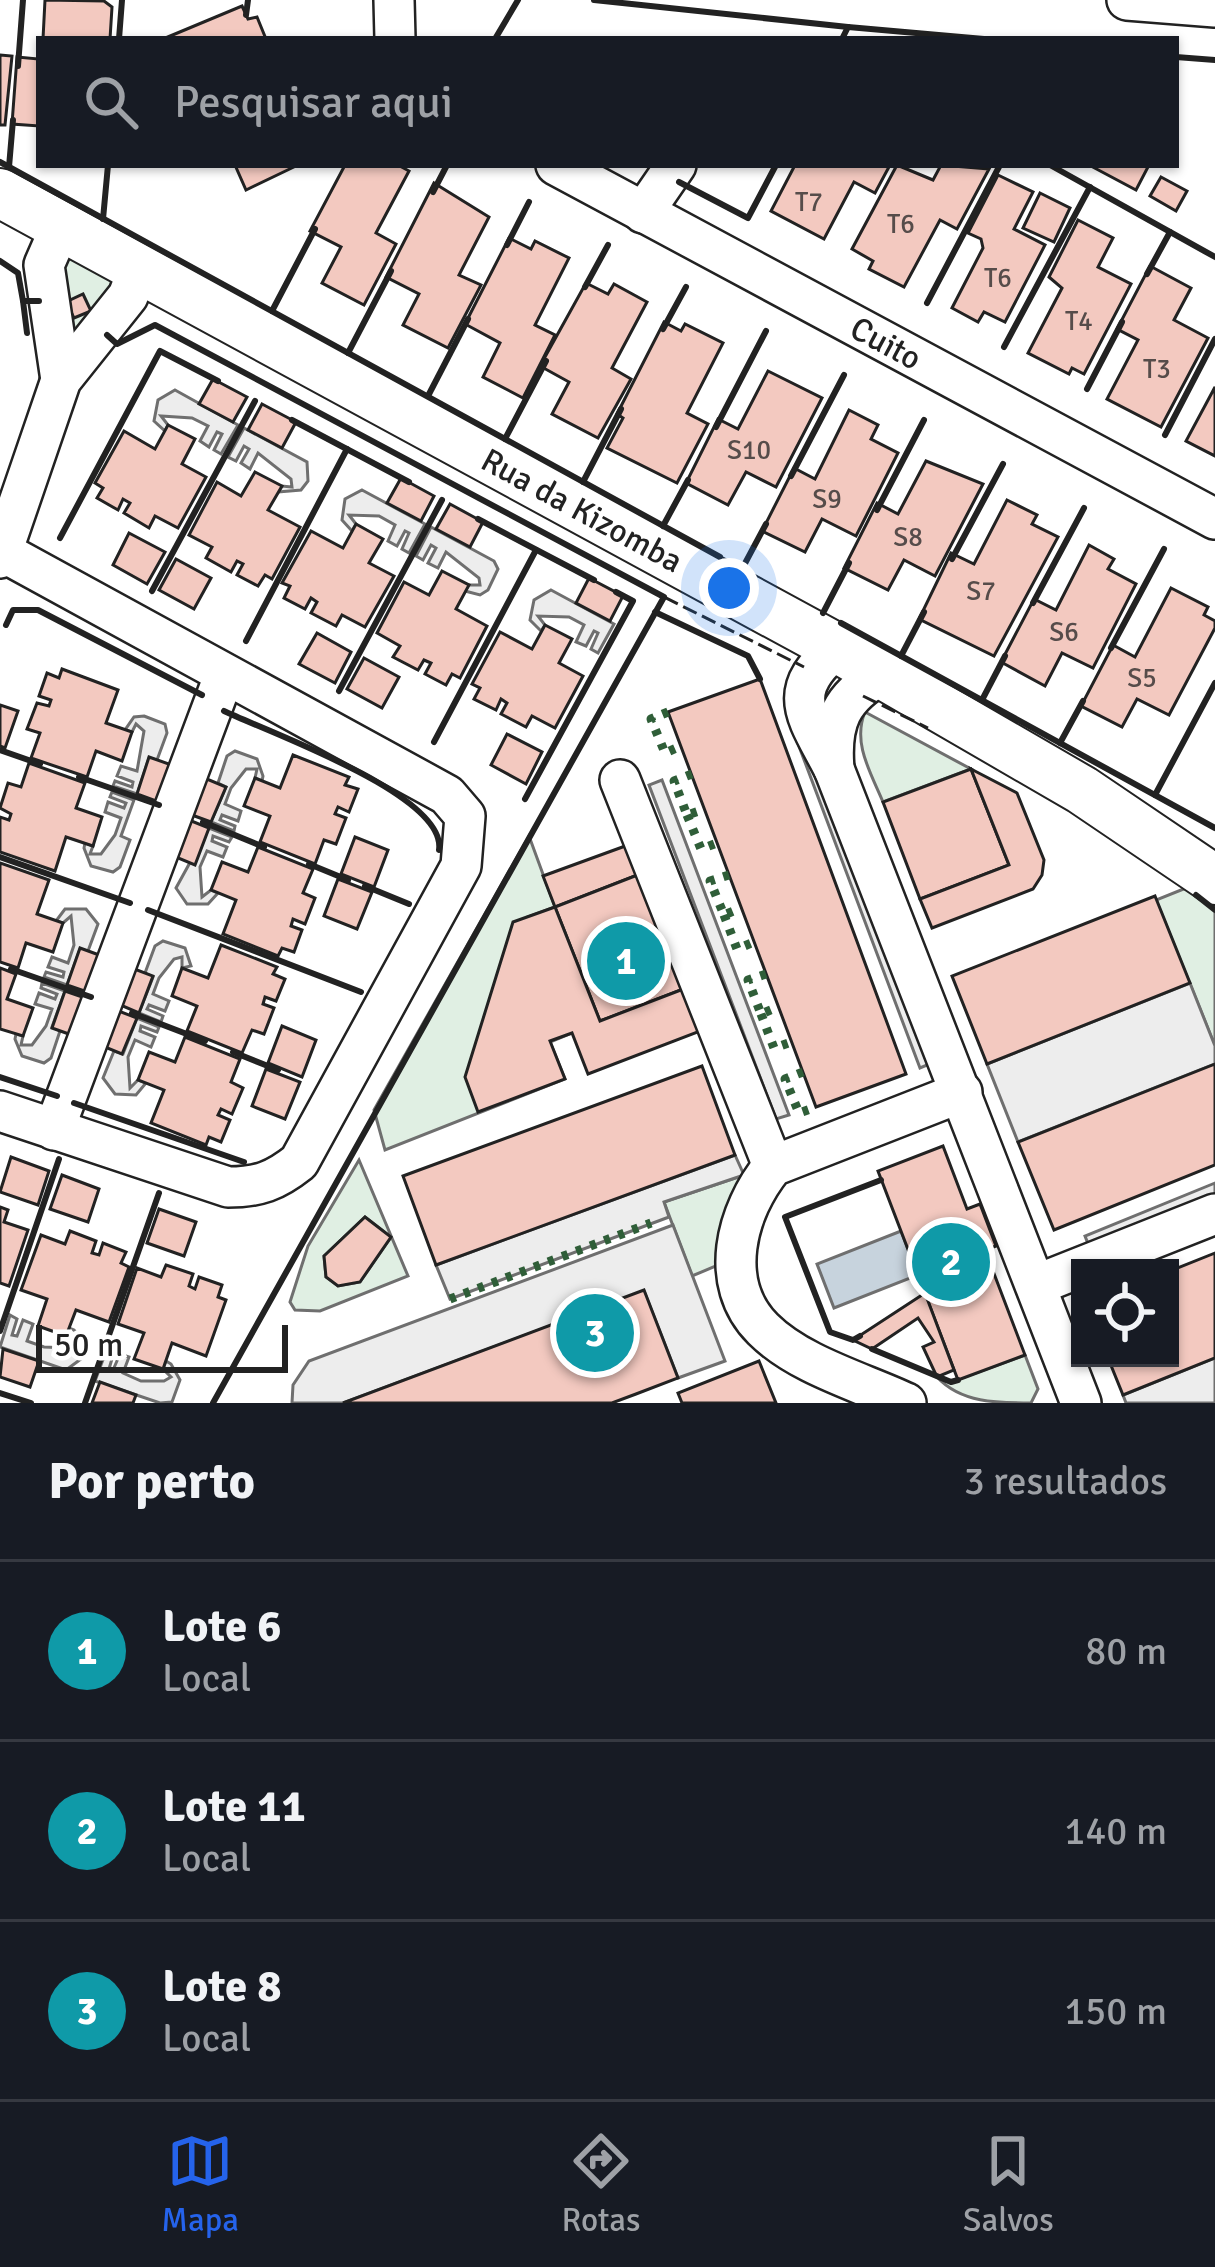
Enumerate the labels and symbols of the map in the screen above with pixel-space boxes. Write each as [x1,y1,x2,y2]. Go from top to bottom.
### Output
house number: T7 [795,186,823,219]
house number: T6 [887,208,915,241]
house number: T6 [984,262,1012,295]
house number: T4 [1065,305,1093,338]
street label: Cuito [843,308,928,380]
house number: T3 [1143,353,1171,386]
house number: S10 [727,434,771,467]
street label: Rua da Kizomba [474,440,690,582]
house number: S9 [812,483,842,516]
house number: S8 [893,521,923,554]
your location [699,558,759,618]
house number: S7 [966,575,996,608]
house number: S6 [1049,616,1079,649]
house number: S5 [1127,662,1157,695]
pin: 1 [587,916,665,1006]
pin: 2 [912,1217,990,1307]
pin: 3 [556,1288,634,1378]
scale bar [36,1319,288,1372]

